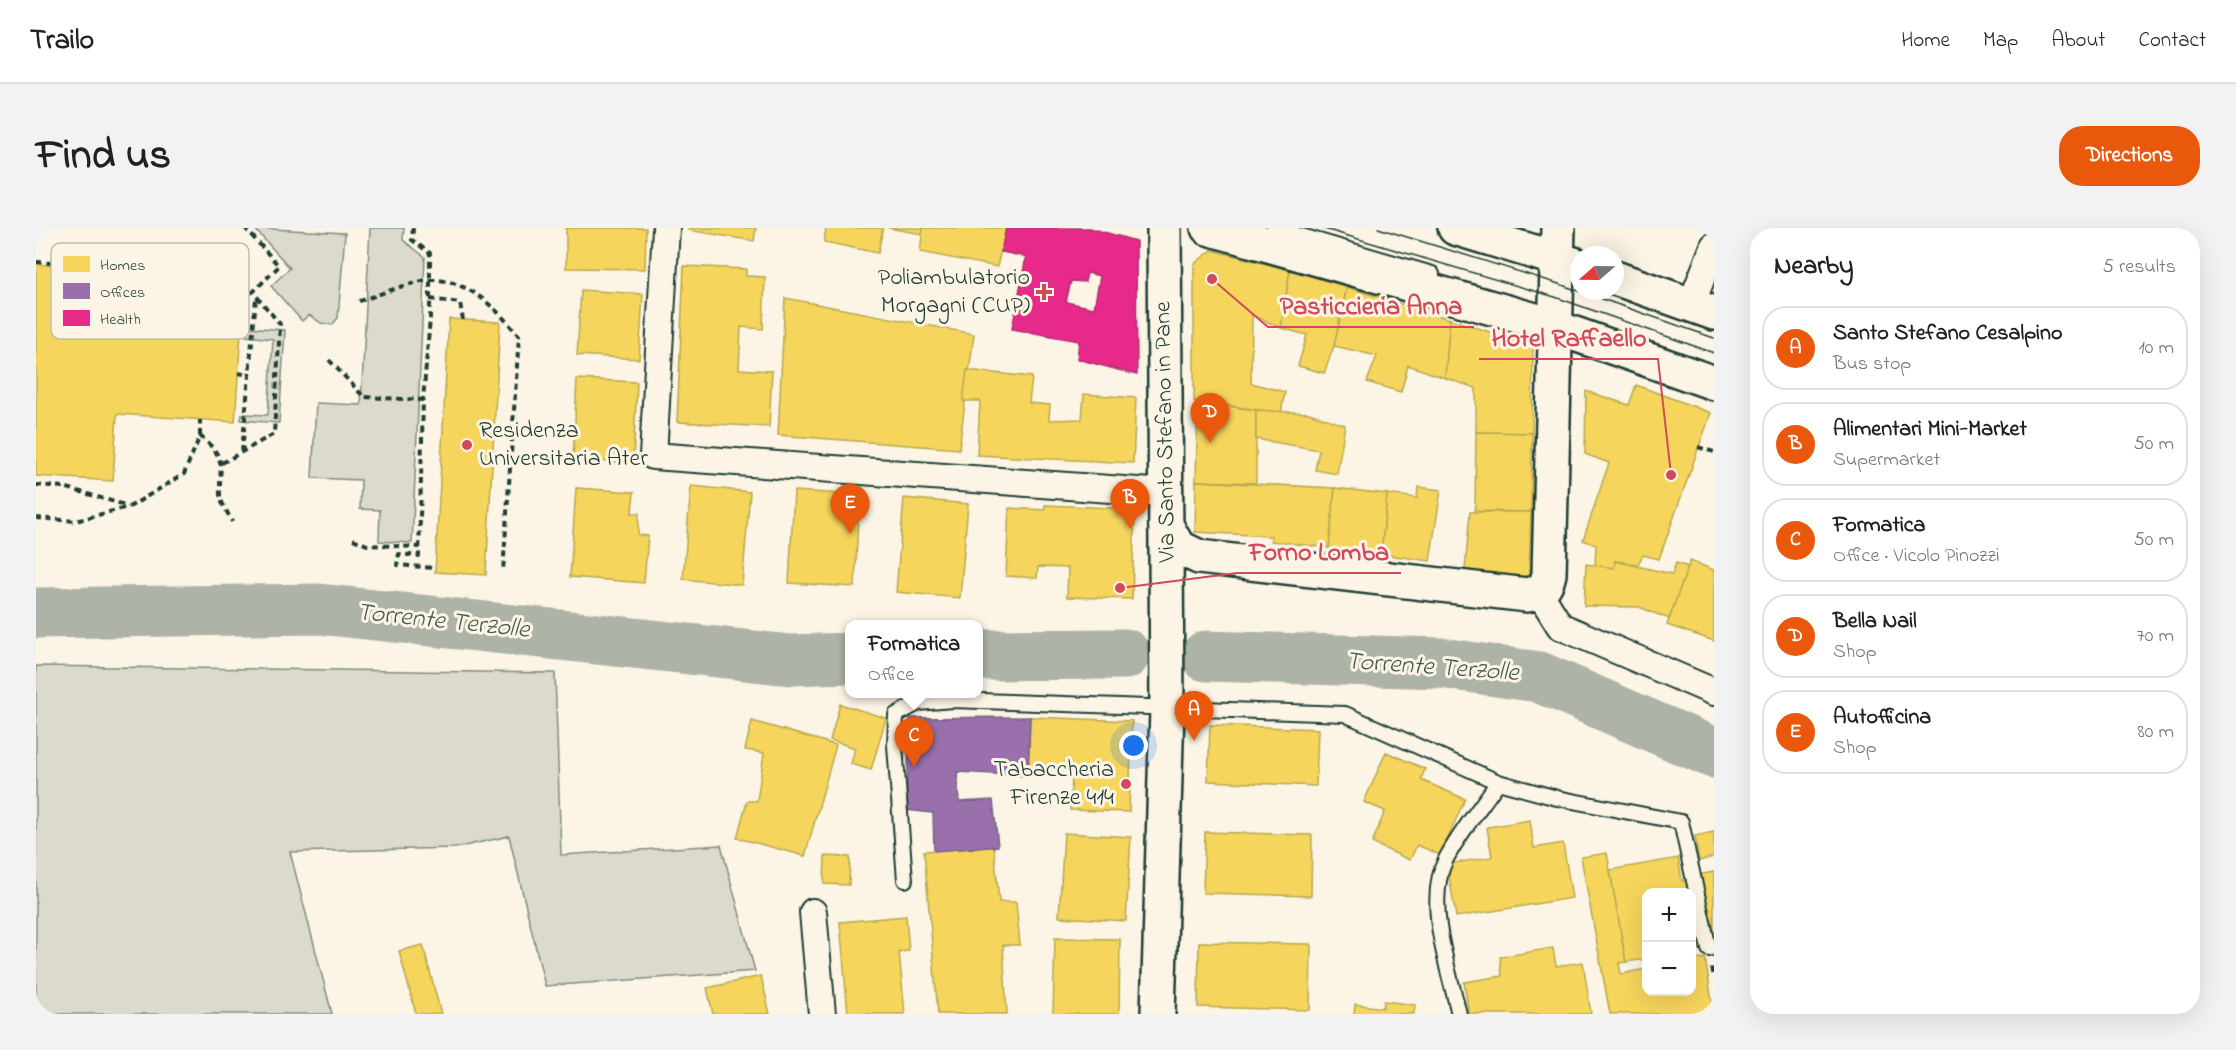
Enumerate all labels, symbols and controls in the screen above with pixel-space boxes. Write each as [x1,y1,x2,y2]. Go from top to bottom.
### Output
text: Trailo [30,21,94,62]
text: Home [1901,26,1950,56]
text: Map [1983,26,2018,56]
text: About [2051,26,2105,56]
text: Contact [2138,26,2206,56]
text: Find us [36,126,171,187]
button: Directions [2059,126,2200,186]
legend [51,243,249,339]
north arrow [1570,246,1624,300]
text: Nearby [1774,248,1853,286]
text: 5 results [2103,253,2176,282]
text: Homes [100,254,145,278]
place label: Poliambulatorio Morgagni (CUP) [878,261,1030,324]
text: Offices [100,281,145,305]
marker: Poliambulatorio Morgagni (CUP) [1035,283,1053,301]
callout: Pasticcieria Anna [1268,283,1474,327]
text: Pasticcieria Anna [1280,289,1462,327]
street label: Via Santo Stefano in Pane [1146,301,1186,564]
text: Health [100,308,141,332]
callout: Hotel Raffaello [1479,315,1658,359]
text: Santo Stefano Cesalpino [1833,318,2062,350]
text: Hotel Raffaello [1492,321,1646,359]
text: A [1789,334,1802,363]
text: 10 m [2138,334,2174,363]
text: Bus stop [1833,350,1911,379]
pin: D [1190,394,1230,443]
place label: Residenza Universitaria Ater [479,414,648,477]
text: Alimentari Mini-Market [1833,414,2027,446]
text: B [1789,430,1802,459]
text: 50 m [2133,430,2174,459]
marker: Residenza Universitaria Ater [460,438,474,452]
text: Supermarket [1833,446,1940,475]
pin: B [1110,480,1150,529]
pin: E [830,484,870,534]
text: Formatica [1833,510,1926,542]
text: C [1790,526,1801,555]
text: 50 m [2133,526,2174,555]
callout: Forno Lomba [1237,529,1401,573]
text: Forno Lomba [1247,535,1389,573]
text: Office · Vicolo Pinozzi [1833,542,2000,571]
water label: Torrente Terzolle [355,594,533,650]
text: Bella Nail [1833,606,1917,638]
popup [845,620,983,698]
text: D [1788,622,1803,651]
text: 70 m [2137,622,2174,651]
text: Formatica [868,629,960,661]
text: Shop [1833,638,1877,667]
water label: Torrente Terzolle [1344,643,1521,693]
text: Office [868,661,914,690]
pin: A [1174,692,1214,741]
text: Autofficina [1833,702,1931,734]
pin: C [894,718,934,767]
text: E [1789,718,1802,747]
text: 80 m [2137,718,2174,747]
your location [1119,731,1148,760]
text: Shop [1833,734,1877,763]
place label: Tabaccheria Firenze 414 [993,753,1114,816]
marker: Tabaccheria Firenze 414 [1119,777,1133,791]
map controls [1642,888,1696,996]
button: + [1642,888,1696,942]
button: − [1642,942,1696,996]

